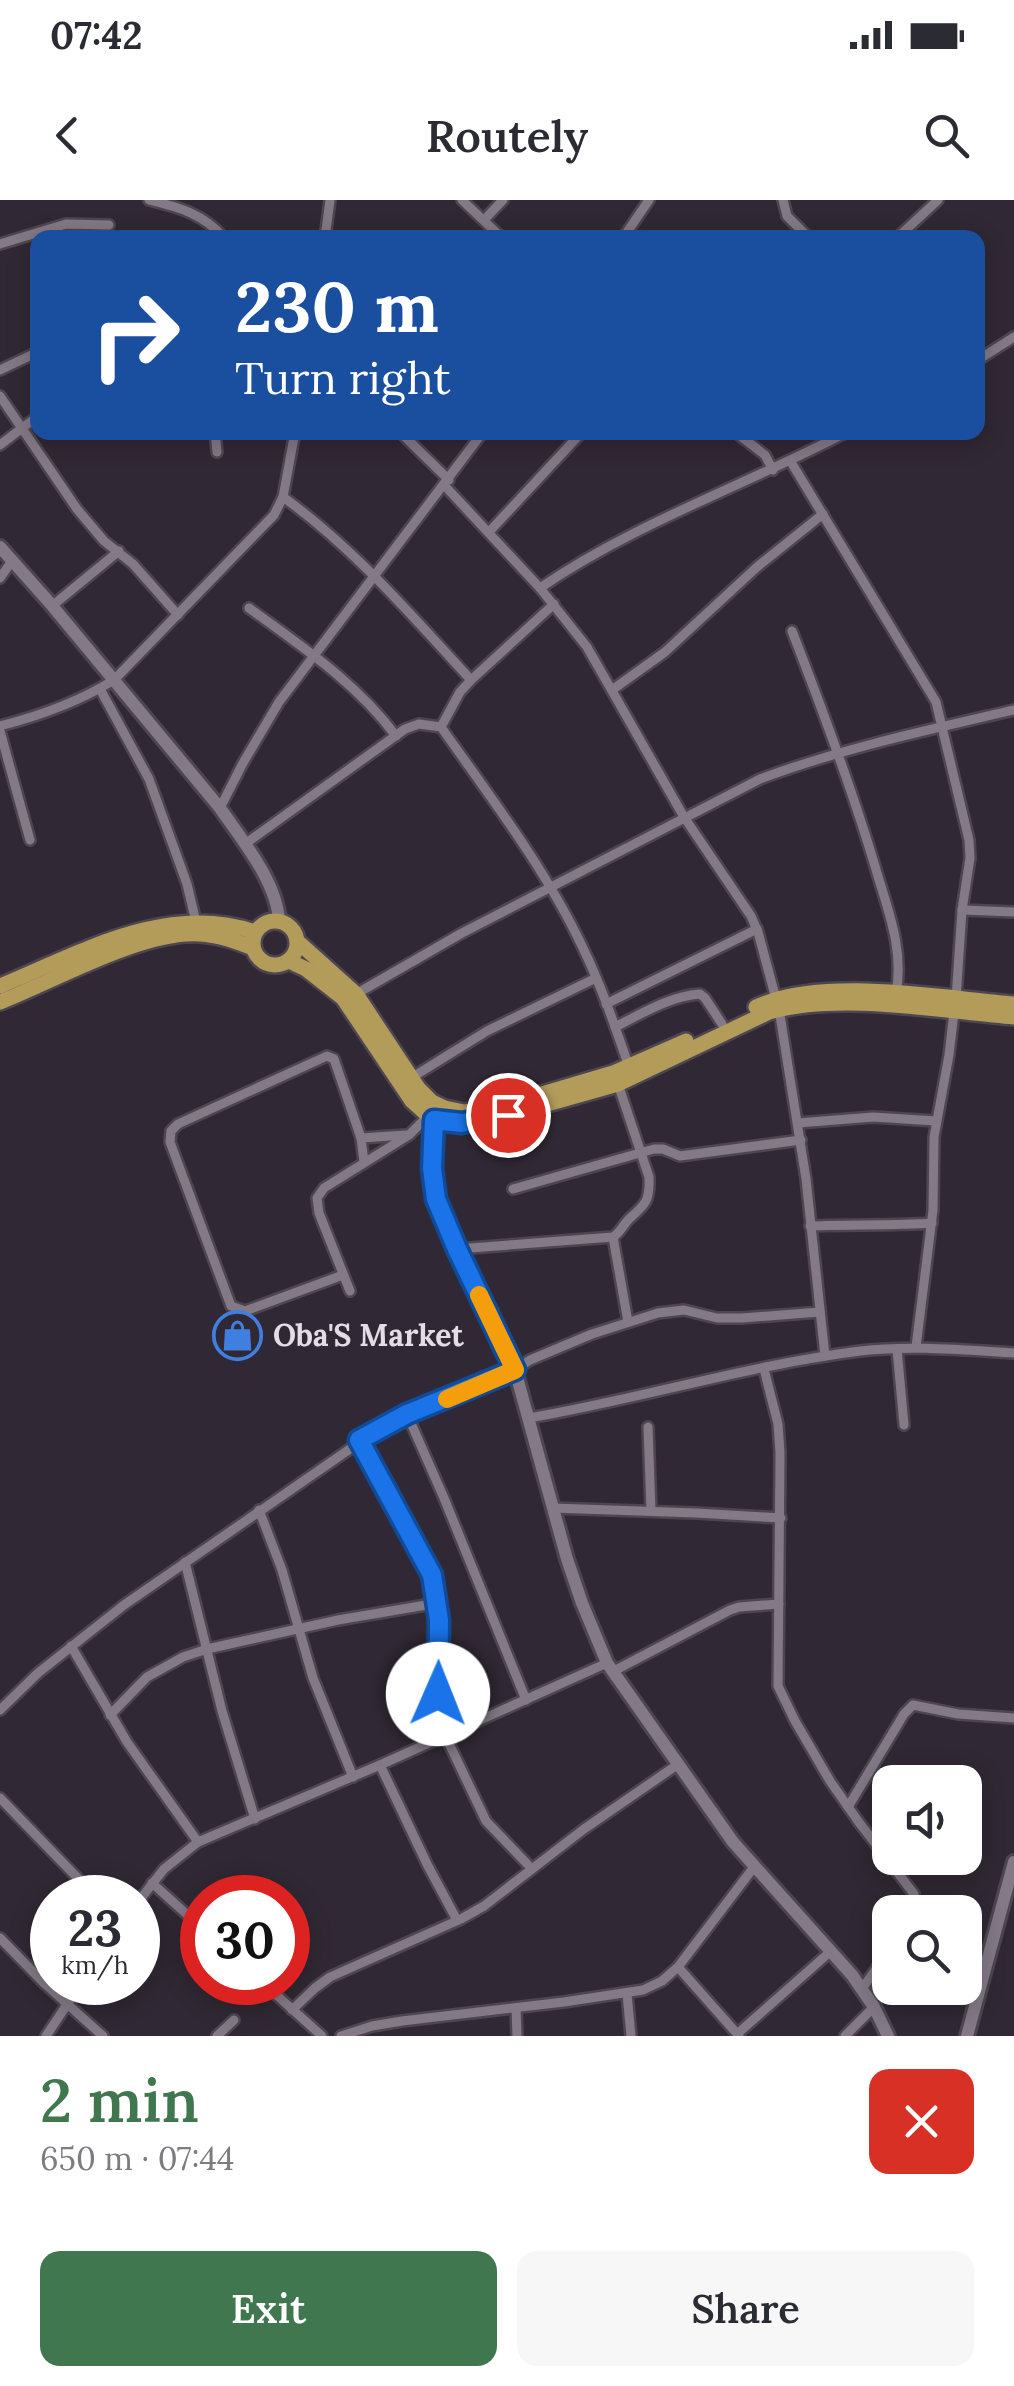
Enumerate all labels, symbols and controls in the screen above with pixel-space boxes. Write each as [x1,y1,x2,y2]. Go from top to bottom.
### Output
text: 07:42 [50,11,143,59]
text: Routely [426,107,588,164]
icon: back [40,108,95,163]
icon: search [919,108,974,163]
text: 230 m [235,262,439,351]
icon: right [70,270,200,400]
text: Turn right [235,349,451,406]
pin [466,1073,551,1158]
icon: arrive [481,1088,536,1143]
shop icon: Oba'S Market [212,1310,264,1362]
place label: Oba'S Market [273,1316,464,1354]
position arrow [386,1642,490,1746]
map controls [872,1765,982,2005]
button: sound [872,1765,982,1875]
speed limit sign: 30 [180,1875,310,2005]
button: search [872,1895,982,2005]
text: 23 [68,1896,122,1960]
text: km/h [61,1949,129,1981]
text: 2 min [40,2062,199,2138]
button: close [869,2069,974,2174]
text: 650 m · 07:44 [40,2138,234,2179]
button: Exit [40,2251,497,2366]
button: Share [517,2251,974,2366]

